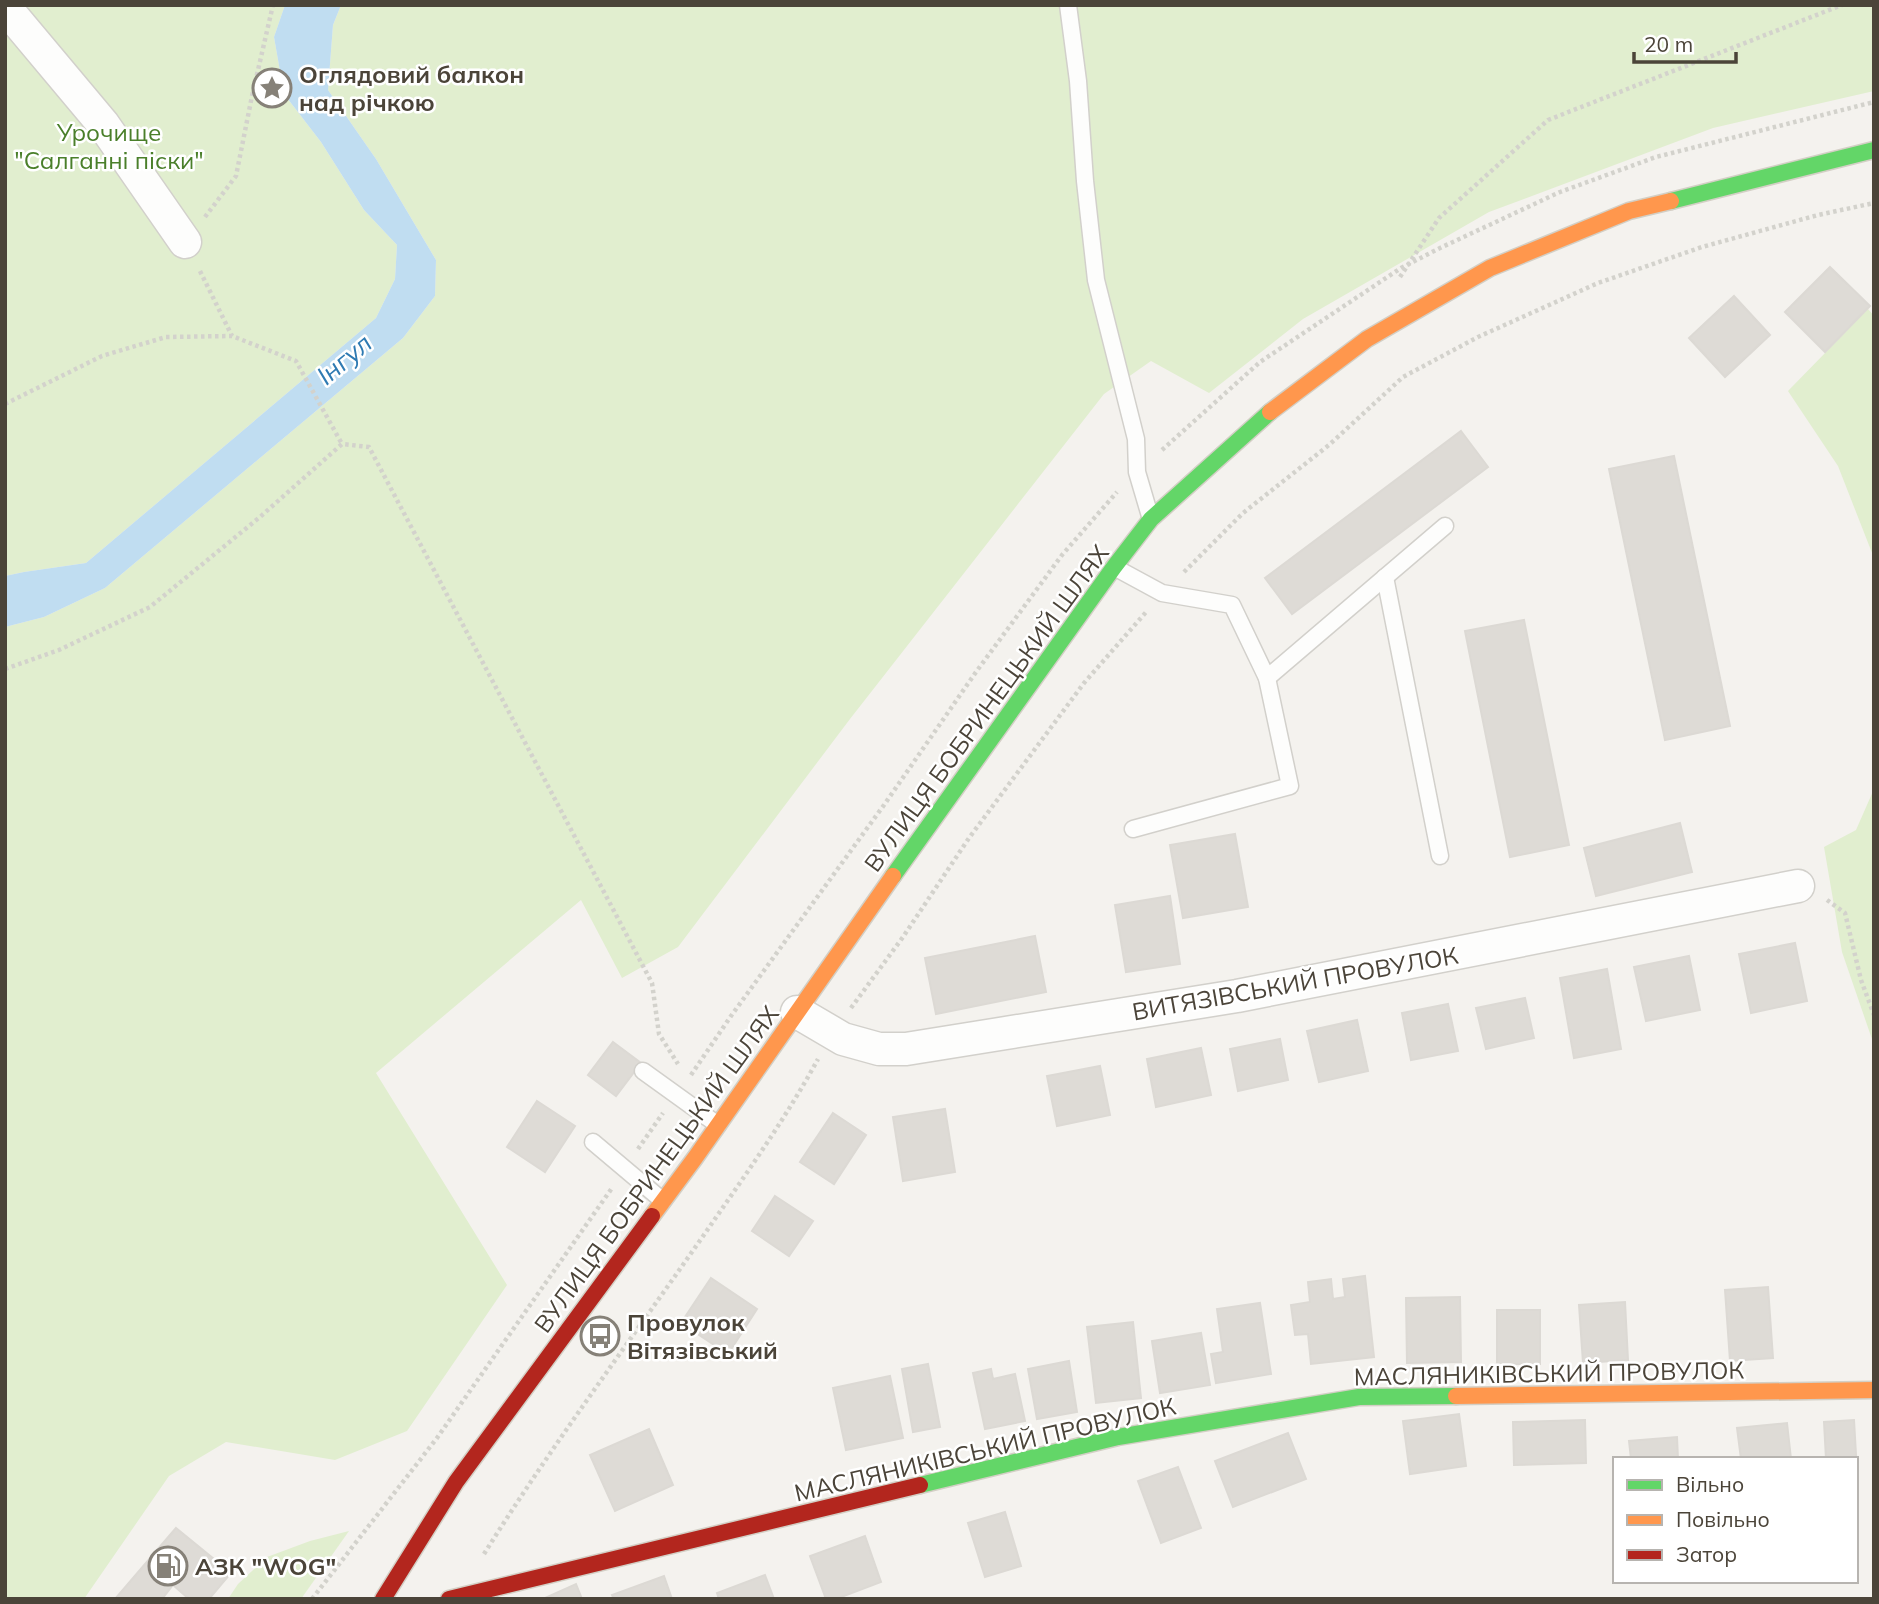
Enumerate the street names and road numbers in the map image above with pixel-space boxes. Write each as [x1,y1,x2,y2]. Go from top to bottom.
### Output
street label: ВУЛИЦЯ БОБРИНЕЦЬКИЙ ШЛЯХ [857,538,1115,877]
street label: ВИТЯЗІВСЬКИЙ ПРОВУЛОК [1130,940,1461,1026]
street label: ВУЛИЦЯ БОБРИНЕЦЬКИЙ ШЛЯХ [527,999,785,1338]
street label: МАСЛЯНИКІВСЬКИЙ ПРОВУЛОК [1354,1355,1745,1391]
street label: МАСЛЯНИКІВСЬКИЙ ПРОВУЛОК [791,1390,1179,1508]

